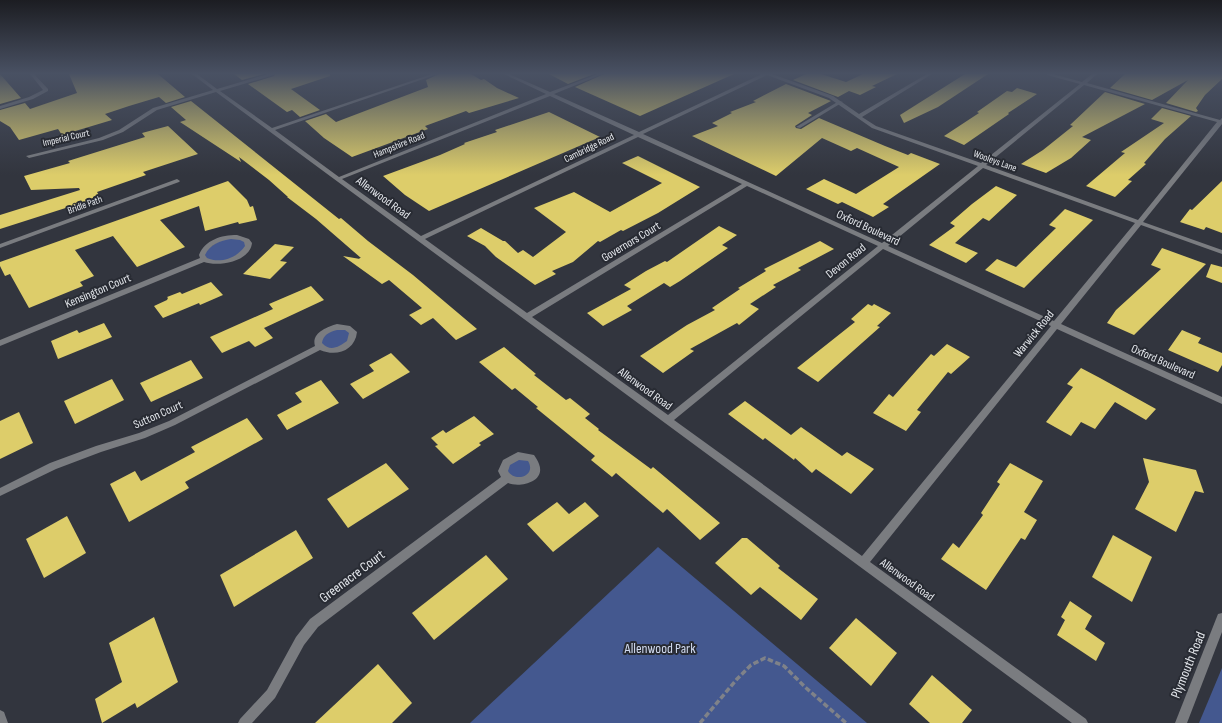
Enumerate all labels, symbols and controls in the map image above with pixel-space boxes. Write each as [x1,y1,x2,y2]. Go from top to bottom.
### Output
street label: Imperial Court [41,127,91,149]
street label: Hampshire Road [372,129,426,161]
street label: Cambridge Road [562,131,616,165]
street label: Wooleys Lane [972,148,1018,174]
street label: Allenwood Road [352,173,413,223]
street label: Bridle Path [66,193,104,217]
street label: Oxford Boulevard [834,207,902,249]
street label: Governors Court [599,218,664,265]
street label: Devon Road [823,240,869,282]
street label: Kensington Court [63,270,134,312]
street label: Warwick Road [1011,308,1057,360]
street label: Oxford Boulevard [1129,341,1197,383]
street label: Allenwood Road [614,364,675,414]
street label: Sutton Court [131,397,185,432]
street label: Greenacre Court [316,546,388,606]
street label: Allenwood Road [876,555,937,605]
street label: Plymouth Road [1167,629,1209,701]
park label: Allenwood Park [624,640,696,657]

